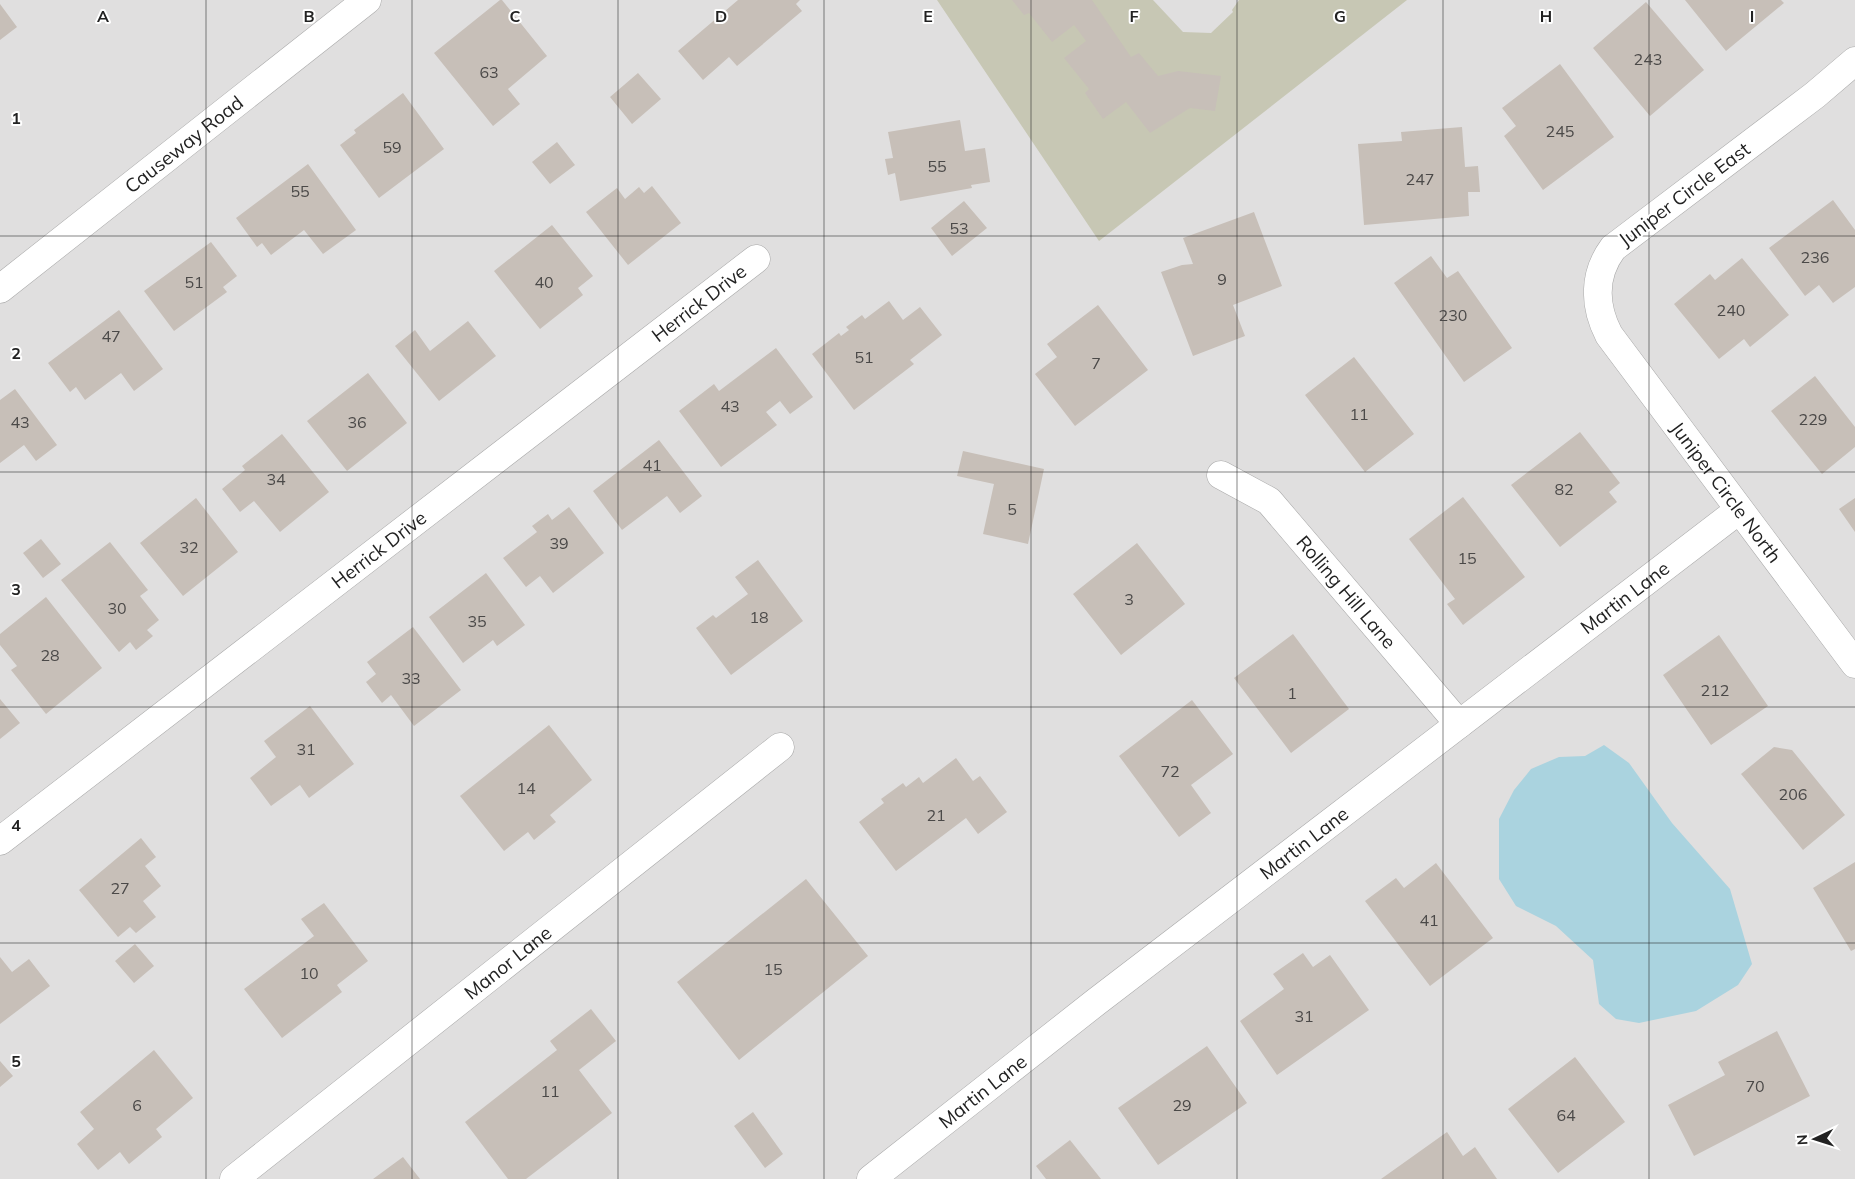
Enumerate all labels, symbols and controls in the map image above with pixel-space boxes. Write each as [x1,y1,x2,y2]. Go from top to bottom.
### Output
text: A [97,6,109,26]
text: B [303,6,315,26]
text: C [510,6,521,26]
text: D [715,6,727,26]
text: E [923,6,933,26]
text: F [1129,6,1139,26]
text: G [1334,6,1346,26]
text: H [1540,6,1552,26]
text: I [1750,6,1754,26]
house number: 243 [1634,49,1662,69]
house number: 63 [479,62,499,82]
street label: Causeway Road [120,90,248,198]
text: 1 [11,108,21,128]
house number: 245 [1546,121,1574,141]
house number: 59 [382,137,402,157]
street label: Juniper Circle East [1614,137,1755,251]
house number: 55 [927,156,947,176]
house number: 247 [1406,169,1434,189]
house number: 55 [290,181,310,201]
house number: 53 [949,218,969,238]
house number: 236 [1801,247,1829,267]
street label: Herrick Drive [647,259,751,347]
house number: 9 [1217,269,1227,289]
house number: 51 [184,272,204,292]
house number: 40 [534,272,554,292]
house number: 240 [1717,300,1745,320]
house number: 230 [1439,305,1467,325]
house number: 47 [101,326,121,346]
text: 2 [11,343,21,363]
house number: 51 [854,347,874,367]
house number: 7 [1091,353,1101,373]
house number: 43 [720,396,740,416]
house number: 11 [1349,404,1369,424]
house number: 229 [1799,409,1827,429]
house number: 43 [10,412,30,432]
house number: 36 [347,412,367,432]
street label: Juniper Circle North [1666,417,1787,567]
house number: 41 [642,455,662,475]
house number: 34 [266,469,286,489]
house number: 82 [1554,479,1574,499]
house number: 5 [1007,499,1017,519]
street label: Herrick Drive [327,505,431,593]
street label: Rolling Hill Lane [1291,530,1401,653]
house number: 39 [549,533,569,553]
house number: 32 [179,537,199,557]
house number: 15 [1457,548,1477,568]
street label: Martin Lane [1575,556,1674,639]
text: 3 [11,579,21,599]
house number: 3 [1124,589,1134,609]
house number: 30 [107,598,127,618]
house number: 18 [749,607,769,627]
house number: 35 [467,611,487,631]
house number: 28 [40,645,60,665]
house number: 33 [401,668,421,688]
house number: 212 [1701,680,1729,700]
house number: 1 [1287,683,1297,703]
house number: 31 [296,739,316,759]
house number: 72 [1160,761,1180,781]
house number: 14 [516,778,536,798]
house number: 206 [1779,784,1807,804]
street label: Martin Lane [1255,801,1353,885]
house number: 21 [926,805,946,825]
text: 4 [11,815,21,835]
house number: 27 [110,878,130,898]
house number: 41 [1419,910,1439,930]
street label: Manor Lane [459,921,556,1004]
house number: 15 [763,959,783,979]
house number: 10 [299,963,319,983]
house number: 31 [1294,1006,1314,1026]
street label: Martin Lane [934,1049,1032,1133]
text: 5 [11,1051,21,1071]
house number: 70 [1745,1076,1765,1096]
house number: 11 [540,1081,560,1101]
house number: 6 [132,1095,142,1115]
house number: 29 [1172,1095,1192,1115]
house number: 64 [1556,1105,1576,1125]
north arrow [1790,1114,1840,1164]
text: N [1793,1134,1811,1146]

